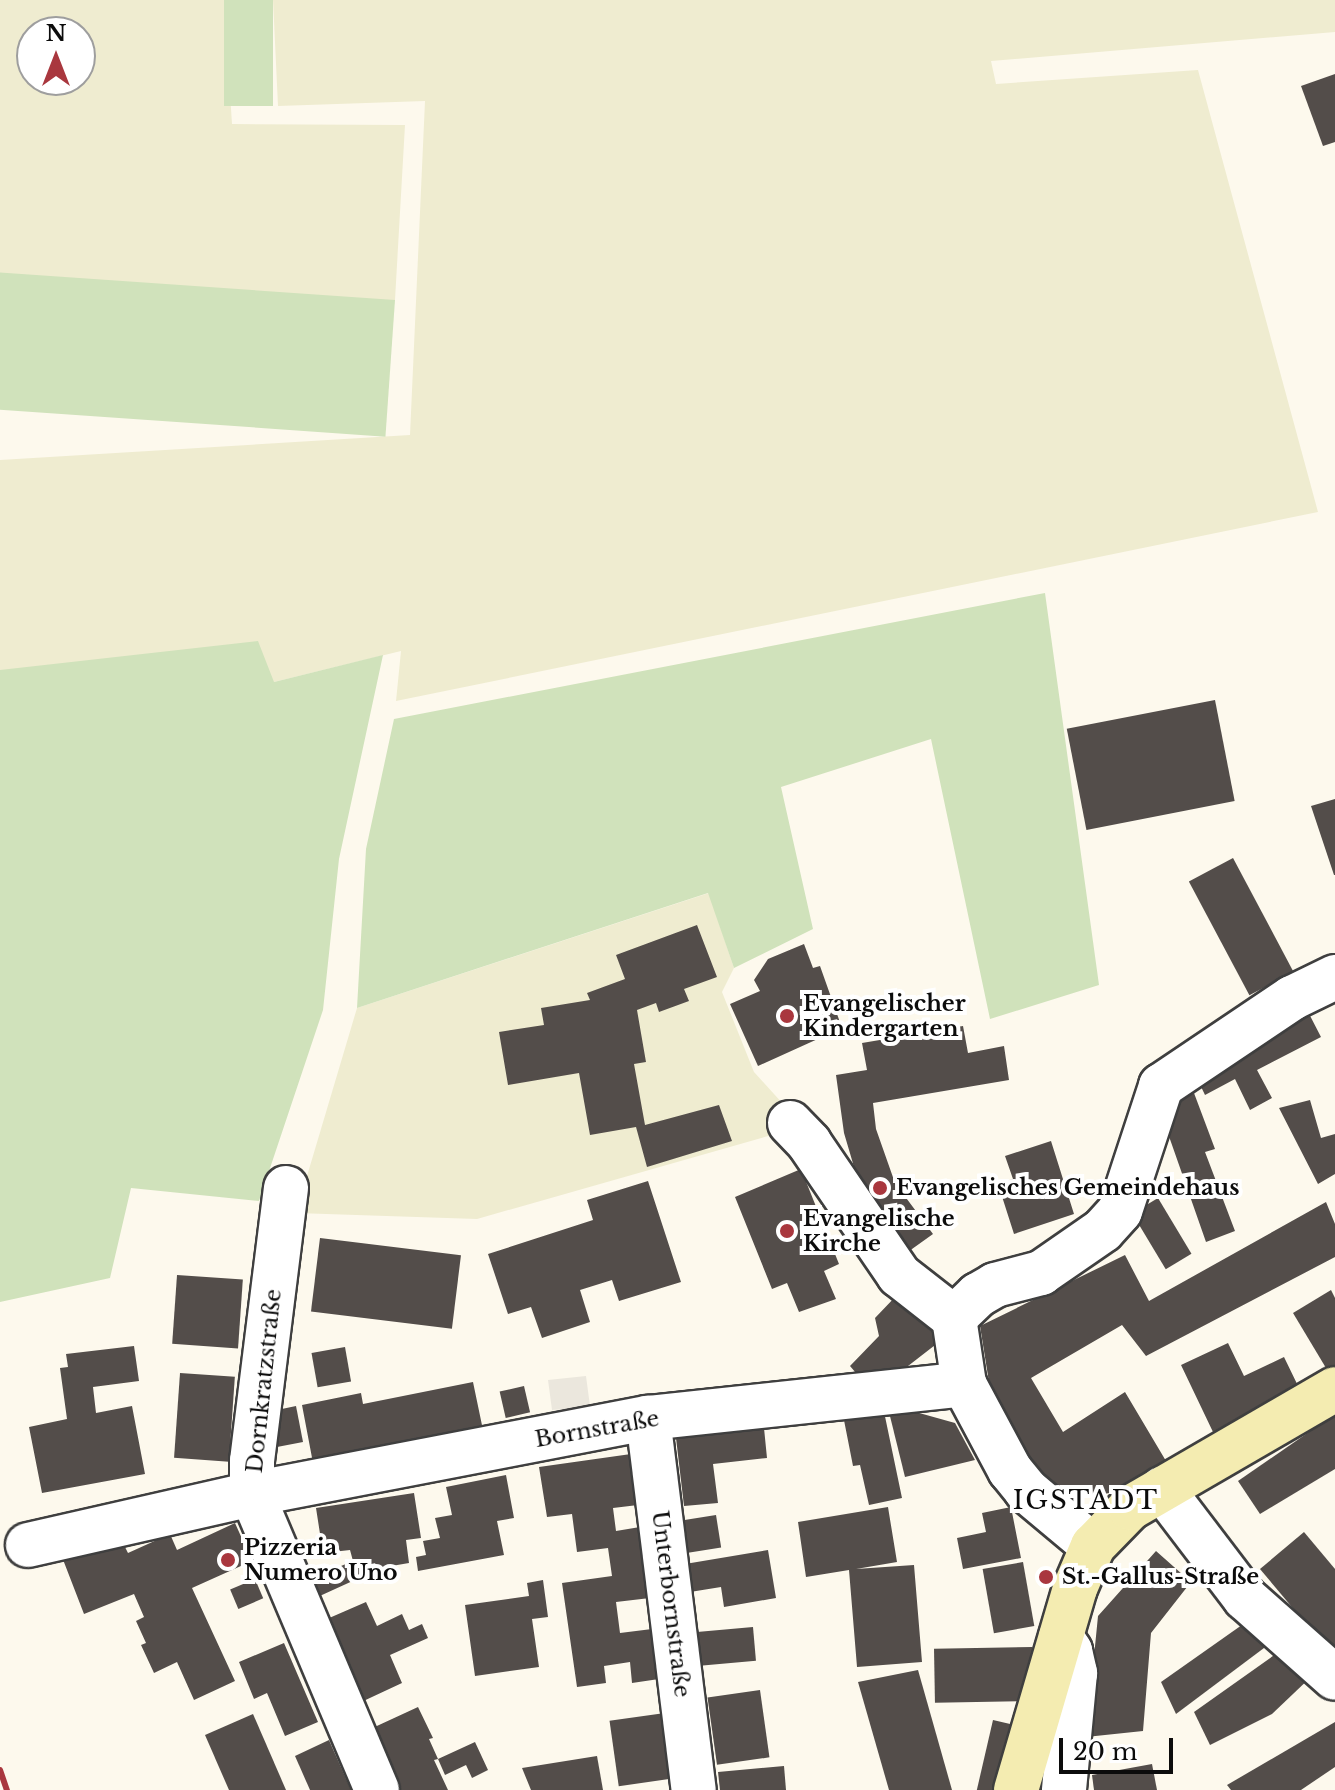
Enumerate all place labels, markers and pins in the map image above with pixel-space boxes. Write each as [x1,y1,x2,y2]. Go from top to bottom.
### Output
place label: Evangelischer Kindergarten [803,990,966,1042]
marker: Evangelischer Kindergarten [778,1007,796,1025]
place label: Evangelisches Gemeindehaus [896,1175,1239,1201]
marker: Evangelisches Gemeindehaus [871,1179,889,1197]
place label: Evangelische Kirche [803,1205,955,1256]
marker: Evangelische Kirche [778,1222,796,1240]
place label: Pizzeria Numero Uno [244,1534,397,1586]
marker: Pizzeria Numero Uno [219,1551,237,1569]
place label: St.-Gallus-Straße [1062,1564,1259,1590]
marker: St.-Gallus-Straße [1037,1568,1055,1586]

